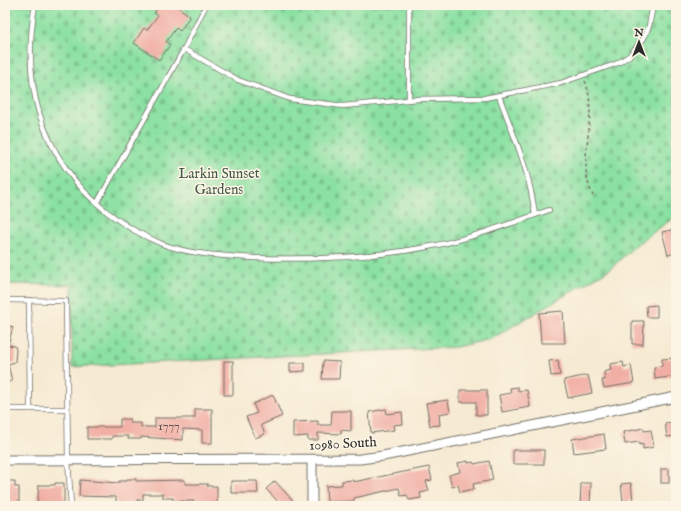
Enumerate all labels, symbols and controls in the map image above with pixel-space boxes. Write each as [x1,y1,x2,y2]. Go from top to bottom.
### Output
north arrow [619,22,659,62]
text: N [633,26,644,40]
park label: Larkin Sunset Gardens [179,165,260,199]
house number: 1777 [158,419,180,434]
street label: 10980 South [309,433,378,455]

